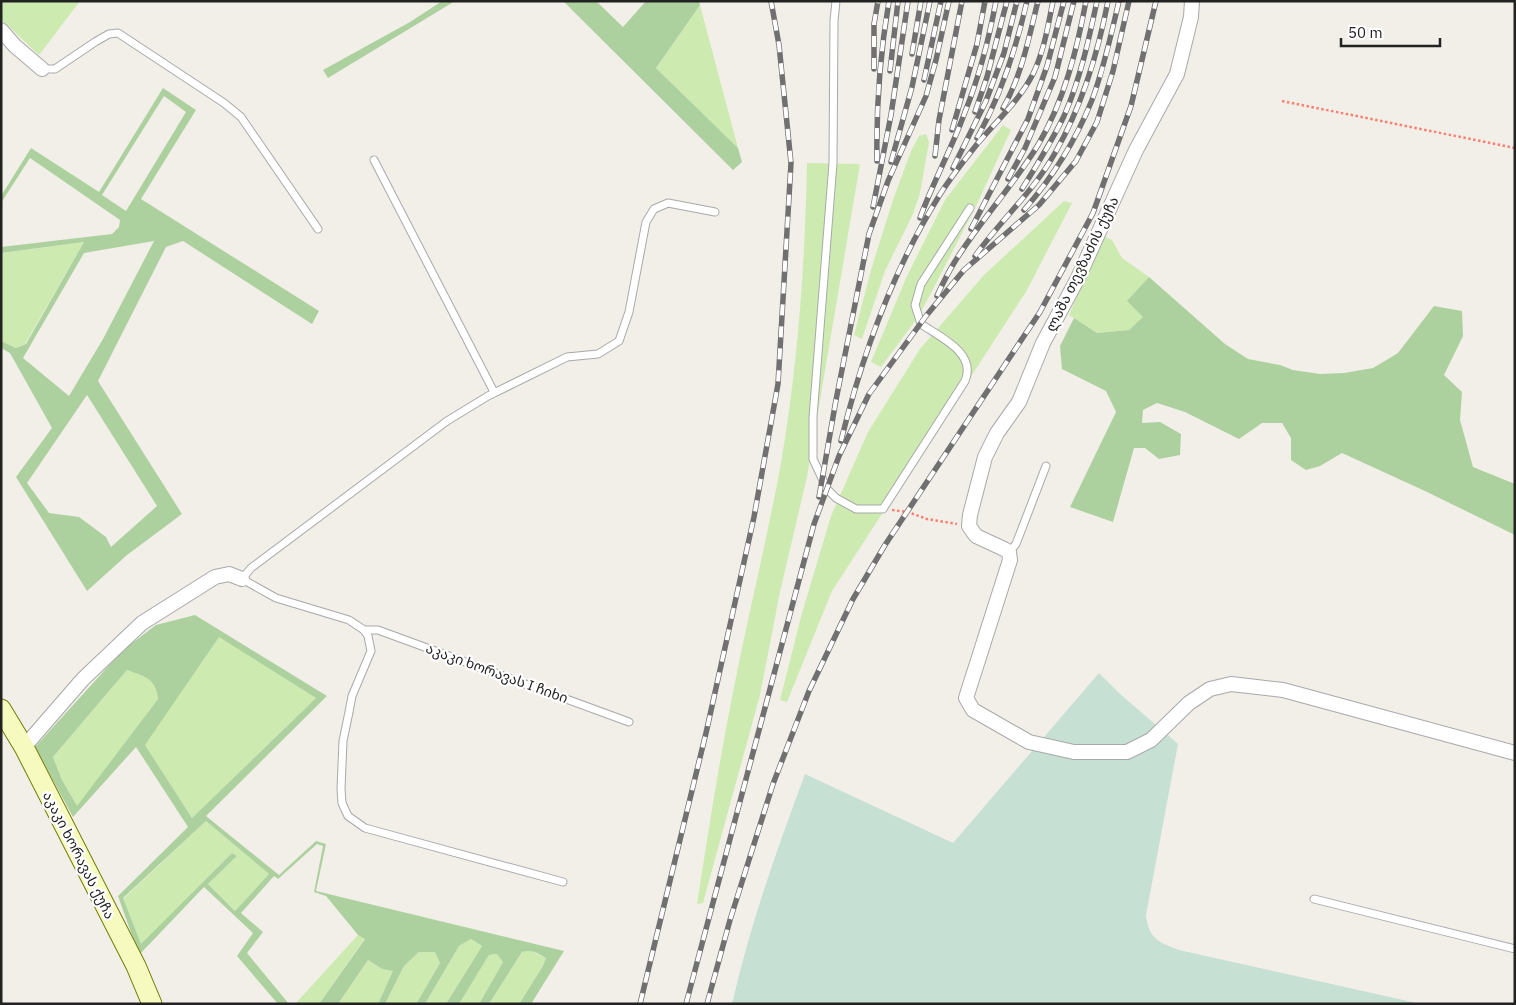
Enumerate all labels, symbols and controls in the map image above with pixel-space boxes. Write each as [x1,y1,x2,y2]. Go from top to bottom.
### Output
scale bar [1341,15,1440,47]
text: 50 m [1348,23,1383,42]
street label: ლაშა თევზაძის ქუჩა [1041,194,1123,334]
street label: აკაკი ხორავას I ჩიხი [423,639,571,707]
street label: აკაკი ხორავას ქუჩა [39,788,119,922]

